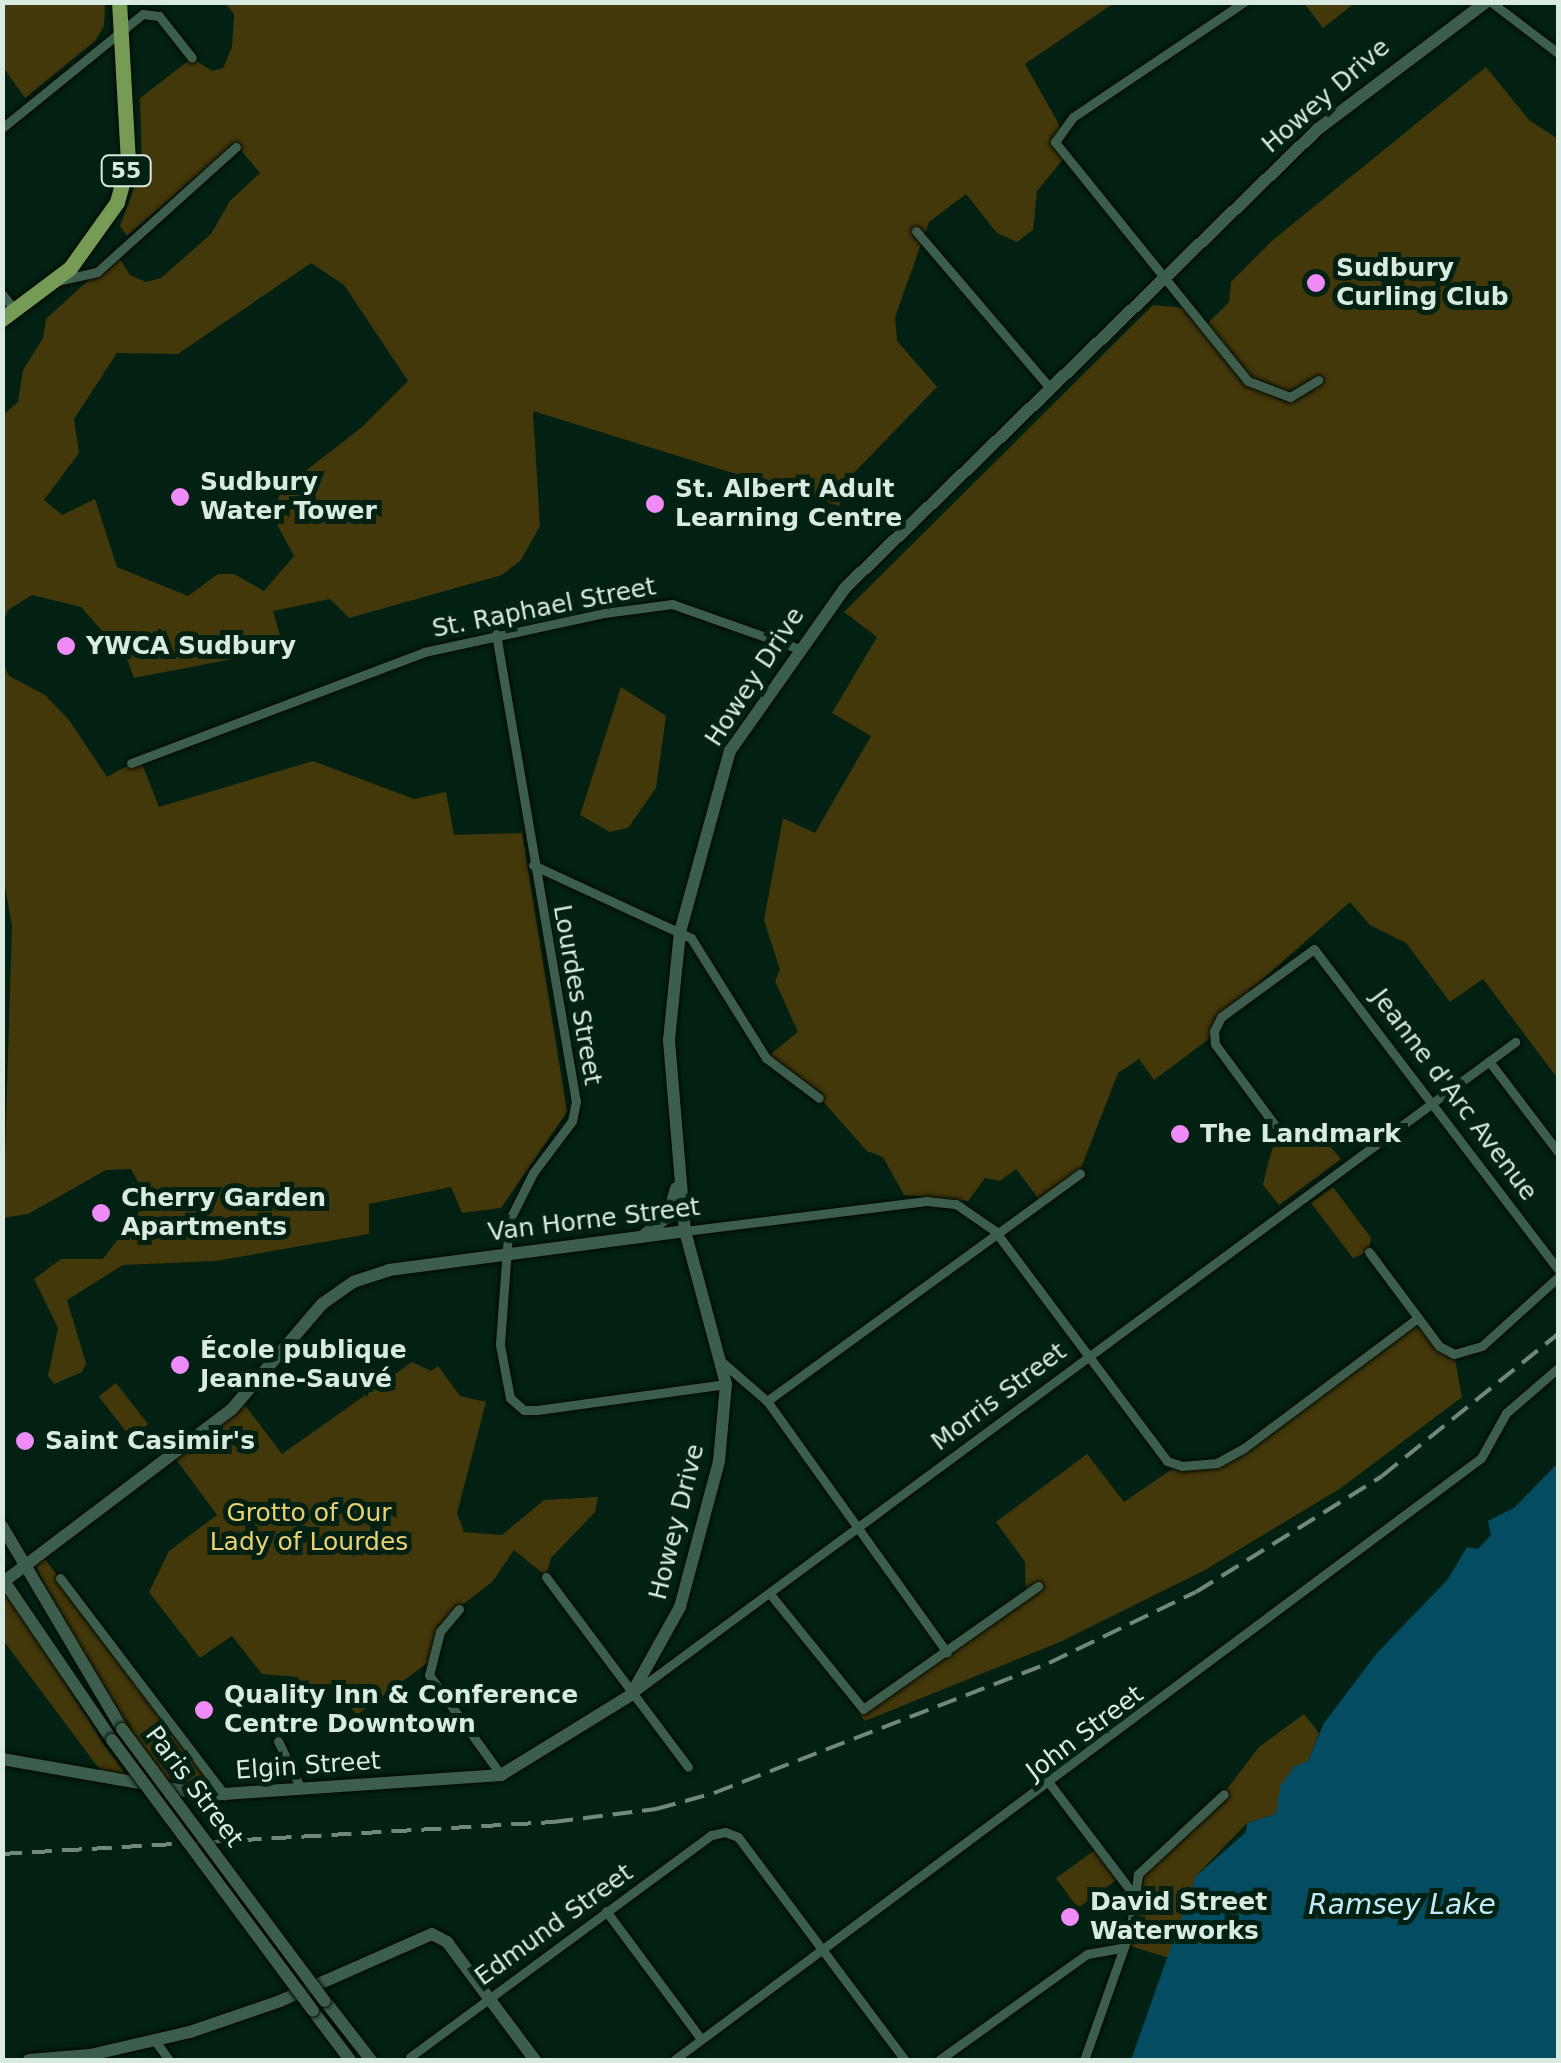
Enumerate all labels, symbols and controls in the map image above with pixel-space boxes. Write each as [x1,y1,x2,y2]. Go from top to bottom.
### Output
street label: Howey Drive [1256,32,1396,160]
road number: 55 [98,154,154,188]
place label: Sudbury Curling Club [1336,254,1509,313]
marker: Sudbury Curling Club [1305,272,1327,294]
place label: Sudbury Water Tower [200,468,377,527]
place label: St. Albert Adult Learning Centre [675,475,902,534]
marker: Sudbury Water Tower [169,486,191,508]
marker: St. Albert Adult Learning Centre [644,493,666,515]
street label: St. Raphael Street [430,572,658,644]
street label: Howey Drive [699,602,811,752]
place label: YWCA Sudbury [86,631,296,661]
marker: YWCA Sudbury [55,635,77,657]
street label: Lourdes Street [546,902,608,1088]
street label: Jeanne d'Arc Avenue [1365,983,1543,1207]
place label: The Landmark [1200,1119,1401,1149]
marker: The Landmark [1169,1123,1191,1145]
place label: Cherry Garden Apartments [121,1184,326,1243]
street label: Van Horne Street [486,1192,702,1248]
marker: Cherry Garden Apartments [90,1202,112,1224]
place label: École publique Jeanne-Sauvé [200,1336,407,1395]
street label: Morris Street [926,1337,1072,1457]
marker: École publique Jeanne-Sauvé [169,1354,191,1376]
place label: Saint Casimir's [45,1426,255,1456]
marker: Saint Casimir's [14,1430,36,1452]
street label: Howey Drive [643,1441,711,1603]
park label: Grotto of Our Lady of Lourdes [210,1499,408,1558]
street label: John Street [1021,1679,1149,1787]
place label: Quality Inn & Conference Centre Downtown [224,1681,578,1740]
marker: Quality Inn & Conference Centre Downtown [193,1699,215,1721]
street label: Paris Street [139,1721,249,1853]
street label: Elgin Street [234,1746,382,1786]
street label: Edmund Street [469,1858,639,1992]
place label: David Street Waterworks [1090,1888,1267,1947]
water label: Ramsey Lake [1308,1888,1496,1922]
marker: David Street Waterworks [1059,1906,1081,1928]

